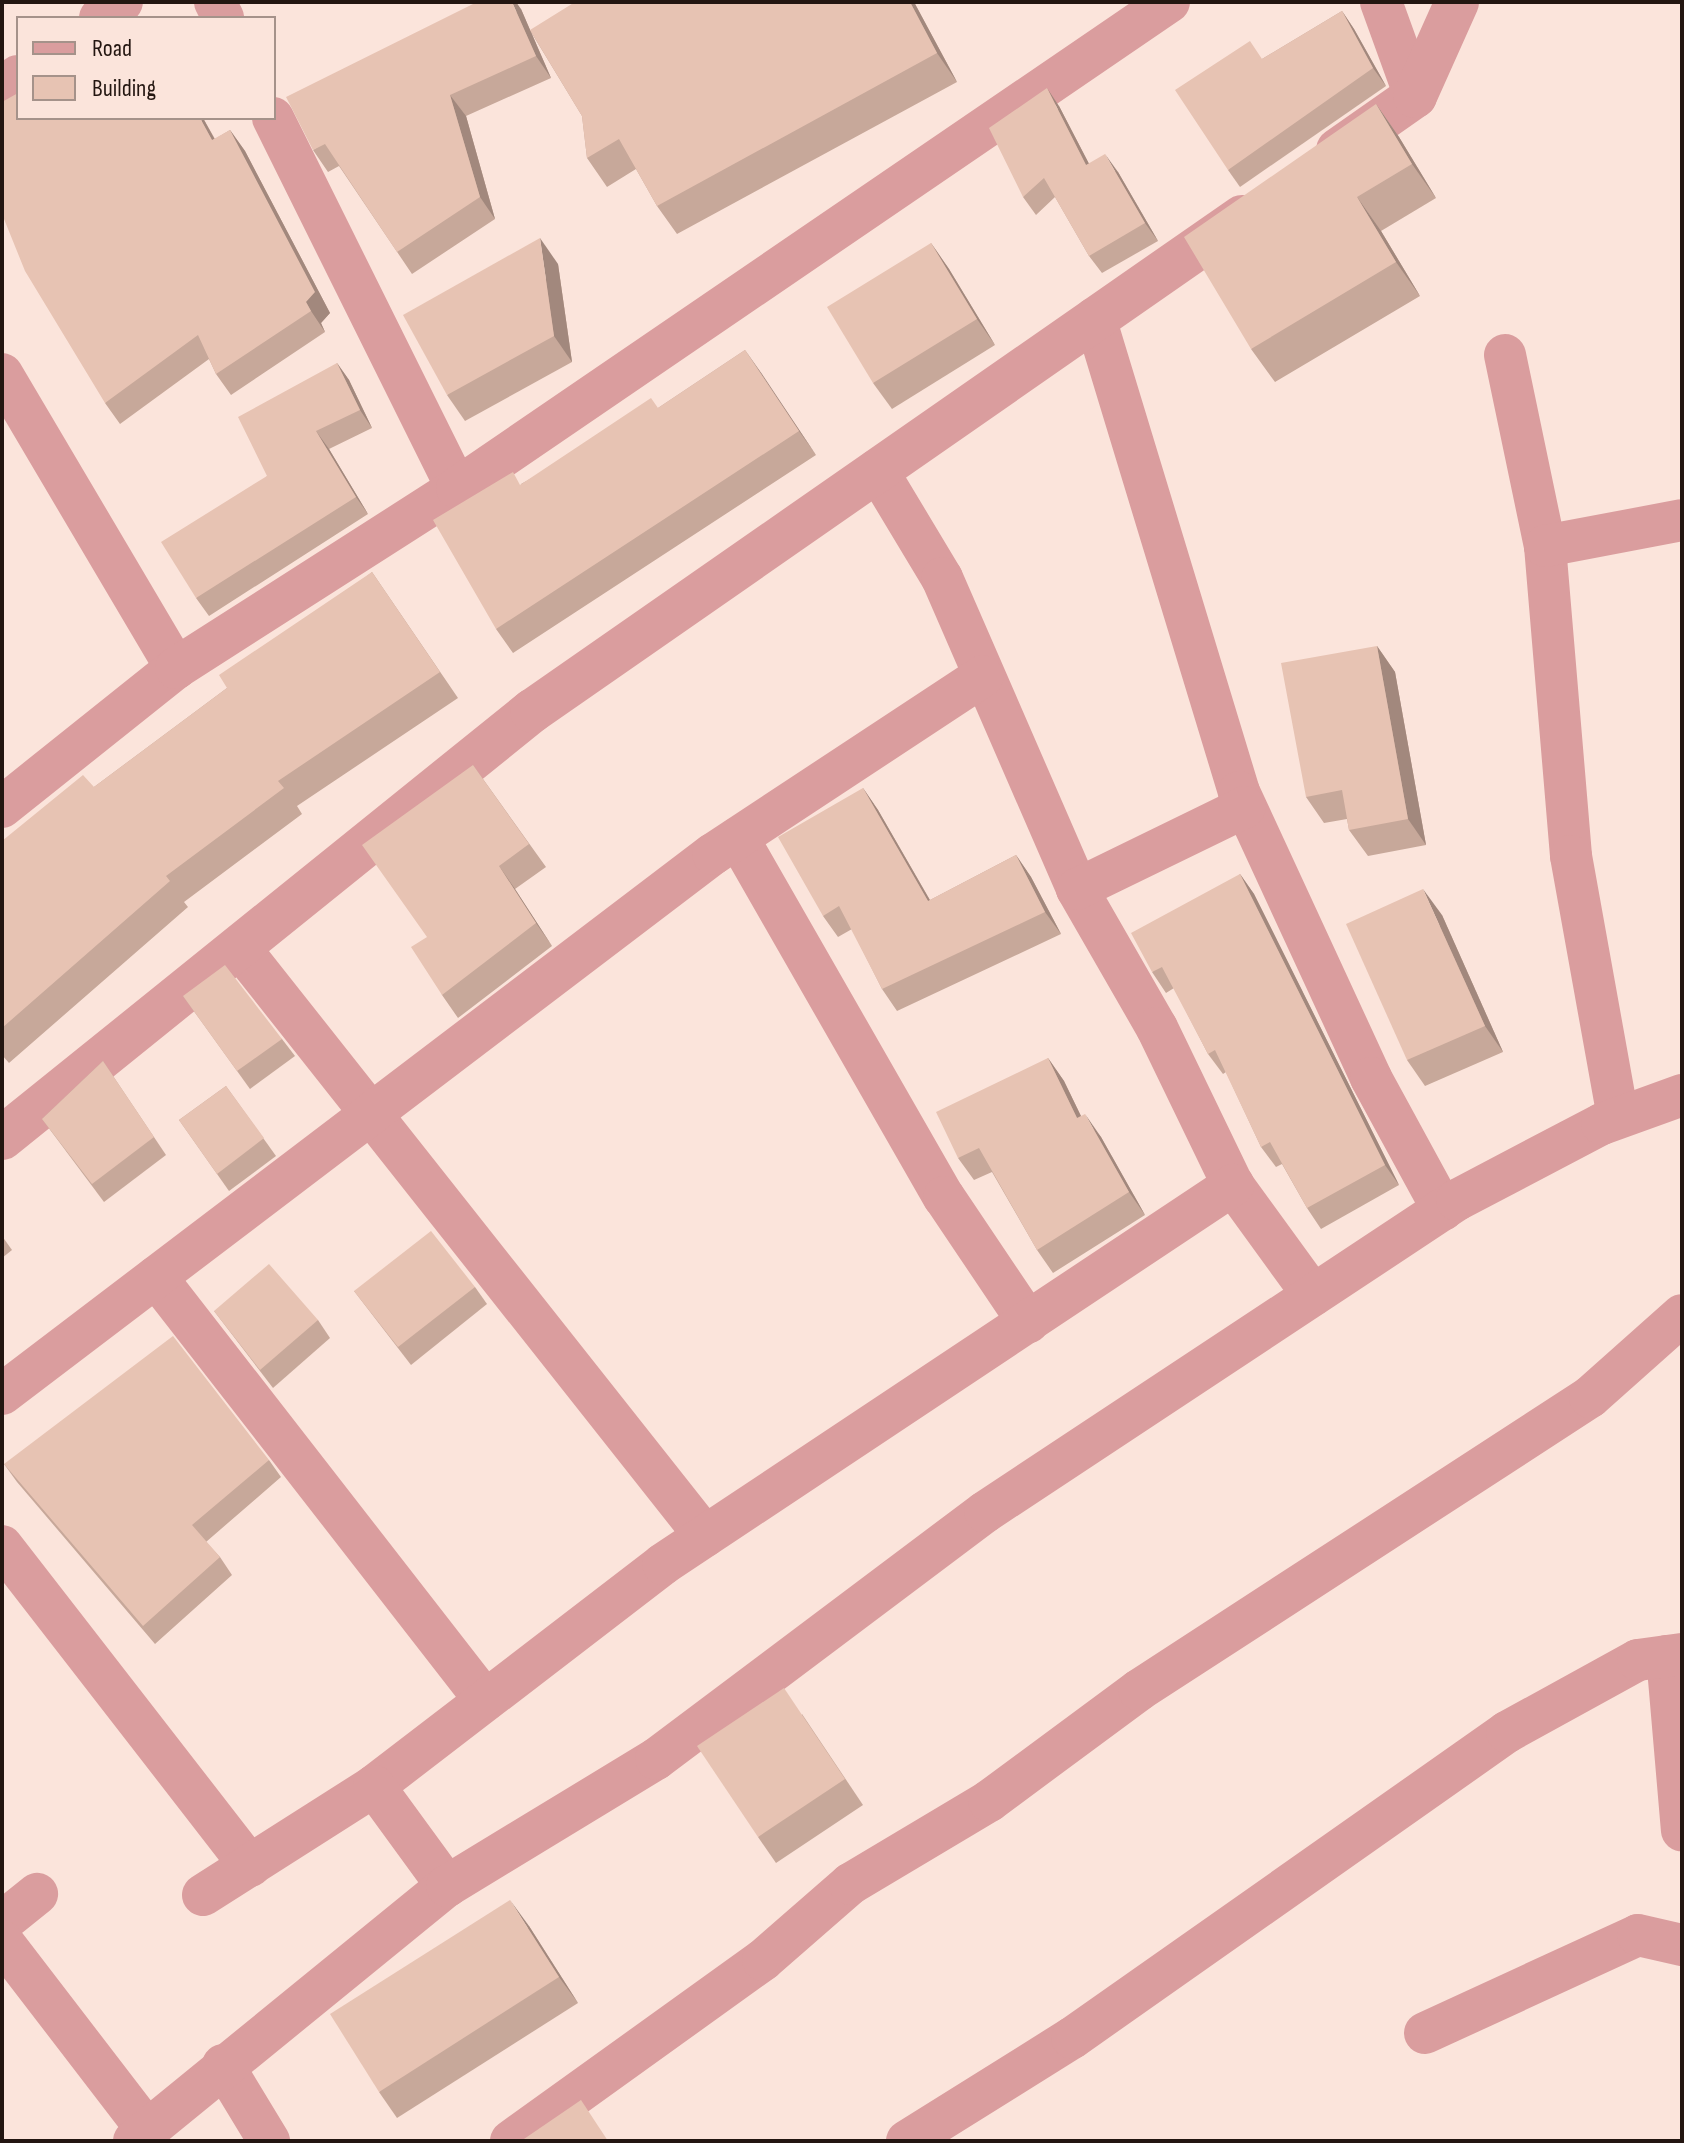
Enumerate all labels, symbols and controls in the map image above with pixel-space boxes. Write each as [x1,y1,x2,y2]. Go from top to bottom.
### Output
legend [16,16,276,120]
text: Road [92,34,132,63]
text: Building [92,74,156,103]

